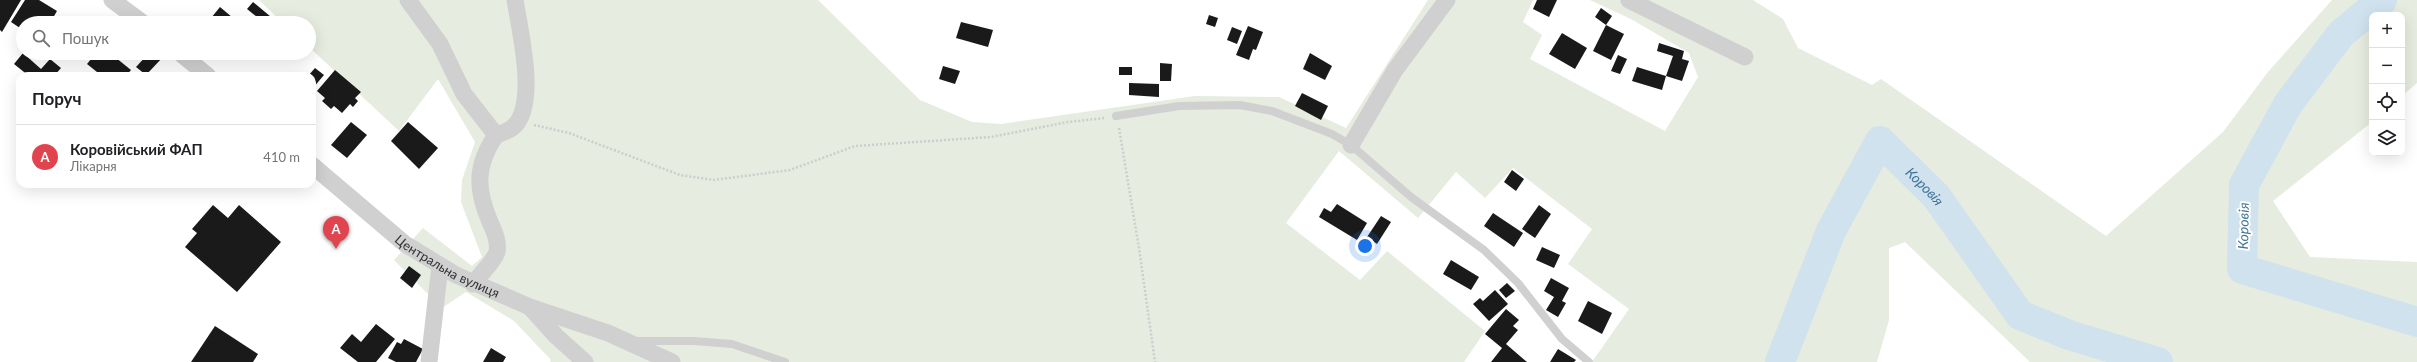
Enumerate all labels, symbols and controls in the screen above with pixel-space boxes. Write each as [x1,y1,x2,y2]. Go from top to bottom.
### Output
map controls [2369,12,2405,156]
button: + [2369,12,2405,48]
search box [16,16,316,60]
icon: search [30,27,52,49]
text: Пошук [62,29,109,47]
button: − [2369,48,2405,84]
button: locate [2369,84,2405,120]
text: Поруч [32,88,82,109]
button: layers [2369,120,2405,156]
text: Коровійський ФАП [70,140,203,158]
text: A [40,149,50,165]
text: 410 m [263,149,300,165]
text: Лікарня [70,158,117,174]
water label: Коровія [1903,163,1948,208]
water label: Коровія [2234,202,2252,250]
pin: A [323,216,349,249]
street label: Центральна вулиця [392,231,502,301]
your location [1355,236,1375,256]

